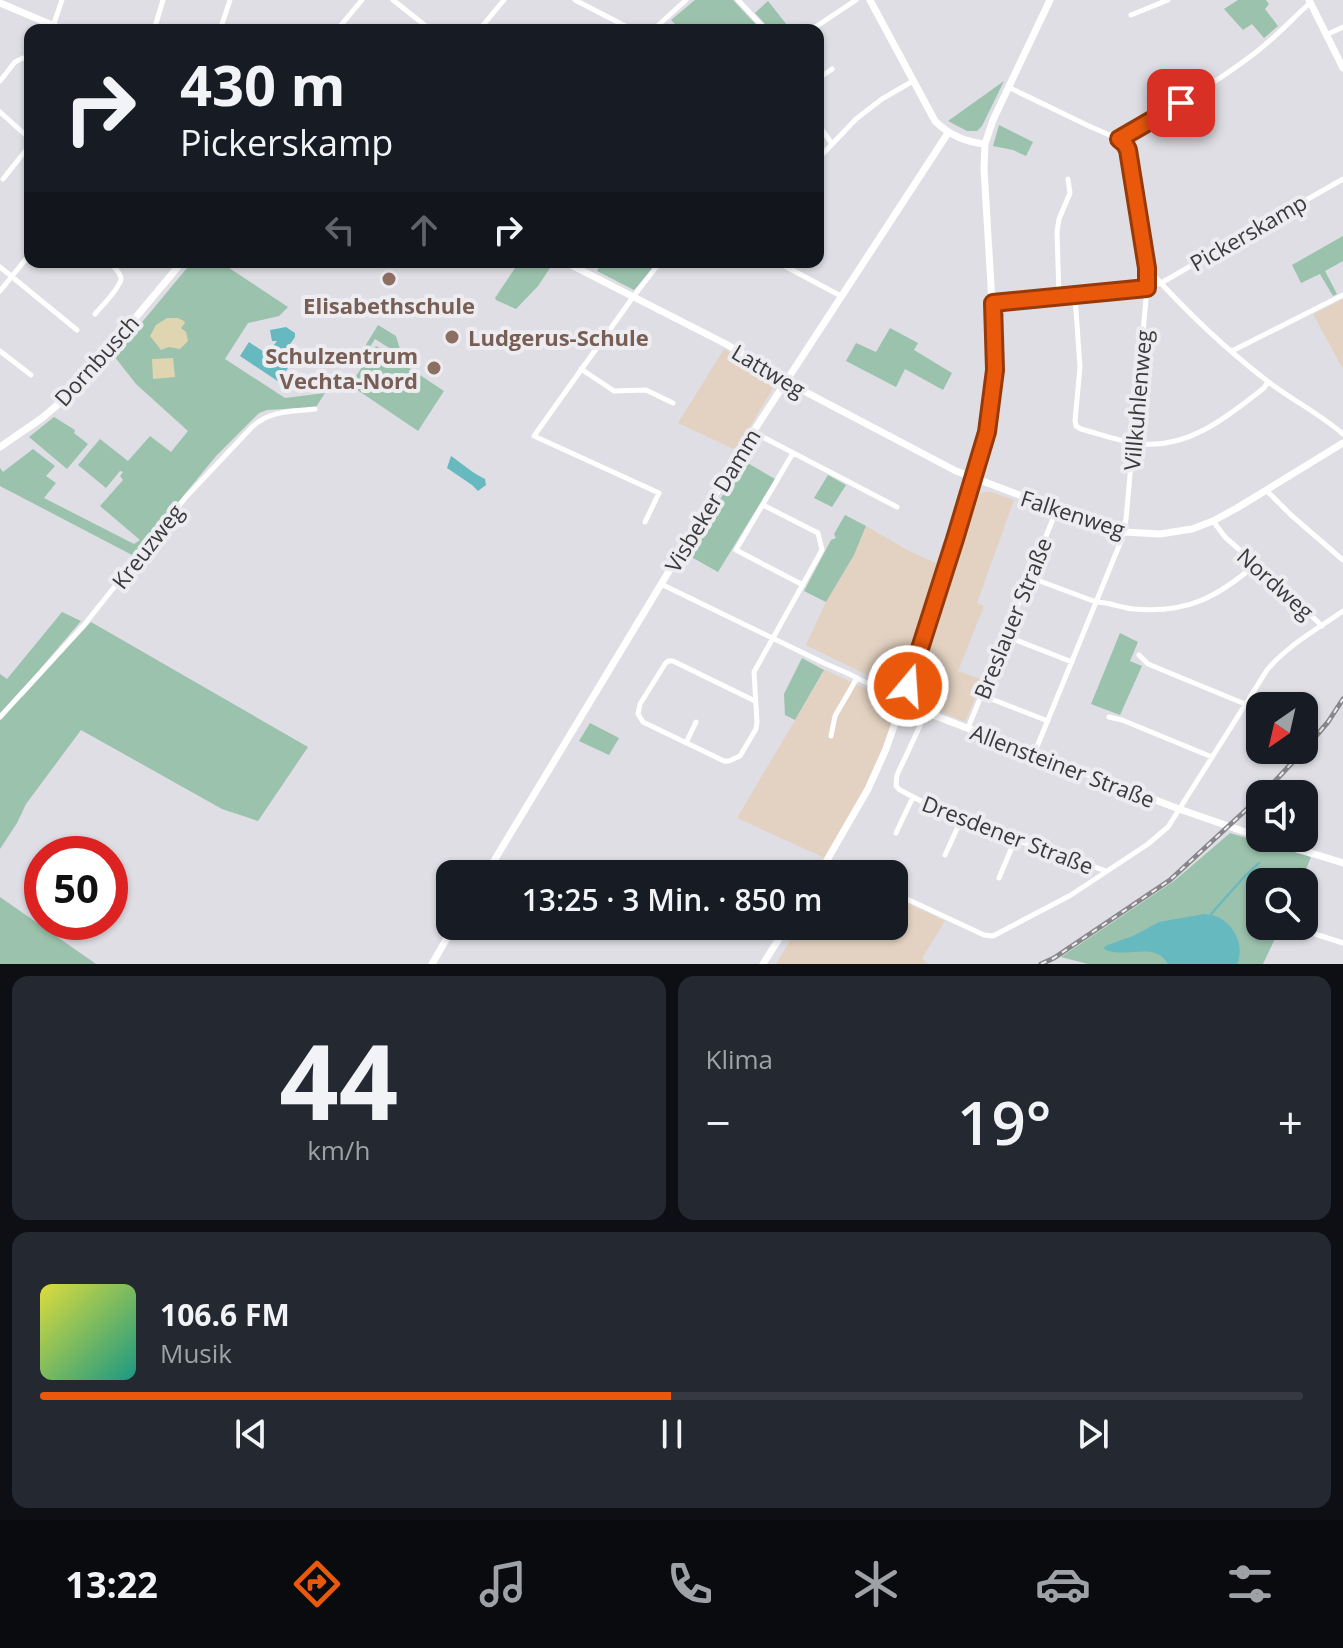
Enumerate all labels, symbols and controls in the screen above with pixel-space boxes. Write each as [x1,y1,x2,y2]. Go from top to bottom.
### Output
text: 430 m [180,46,346,122]
icon: right [48,56,152,160]
pin [1147,69,1215,137]
icon: arrive [1159,81,1203,125]
text: Pickerskamp [180,118,393,167]
street label: Pickerskamp [1184,186,1312,278]
icon: left [318,208,362,252]
icon: ahead [402,208,446,252]
icon: right [486,208,530,252]
marker: Elisabethschule [380,270,398,288]
place label: Elisabethschule [303,290,475,320]
street label: Dornbusch [47,308,145,412]
place label: Ludgerus-Schule [468,322,649,352]
marker: Ludgerus-Schule [443,328,461,346]
street label: Villkuhlenweg [1116,328,1158,472]
street label: Lattweg [727,336,811,404]
place label: Schulzentrum Vechta-Nord [265,340,418,395]
marker: Schulzentrum Vechta-Nord [425,359,443,377]
street label: Visbeker Damm [657,423,767,577]
street label: Falkenweg [1017,482,1129,544]
street label: Kreuzweg [104,497,190,595]
street label: Breslauer Straße [966,533,1058,703]
street label: Nordweg [1231,541,1321,625]
position arrow [866,644,950,728]
north arrow [1246,692,1318,764]
map controls [1246,692,1318,940]
street label: Allensteiner Straße [967,716,1159,814]
button: sound [1246,780,1318,852]
street label: Dresdener Straße [918,788,1098,880]
speed limit sign: 50 [24,836,128,940]
button: search [1246,868,1318,940]
text: 13:25 · 3 Min. · 850 m [522,879,822,920]
text: 44 [279,1009,398,1150]
text: Klima [706,1041,773,1077]
text: 19° [957,1081,1051,1163]
text: − [706,1092,731,1152]
text: + [1278,1092,1303,1152]
text: km/h [307,1132,370,1168]
text: 106.6 FM [160,1294,290,1335]
text: Musik [160,1335,232,1371]
icon: previous [229,1412,273,1456]
icon: pause [650,1412,694,1456]
icon: next [1071,1412,1115,1456]
icon: directions [289,1556,345,1612]
icon: music [475,1556,531,1612]
icon: phone [662,1556,718,1612]
icon: climate [848,1556,904,1612]
icon: car [1035,1556,1091,1612]
icon: filters [1222,1556,1278,1612]
text: 13:22 [65,1560,158,1609]

